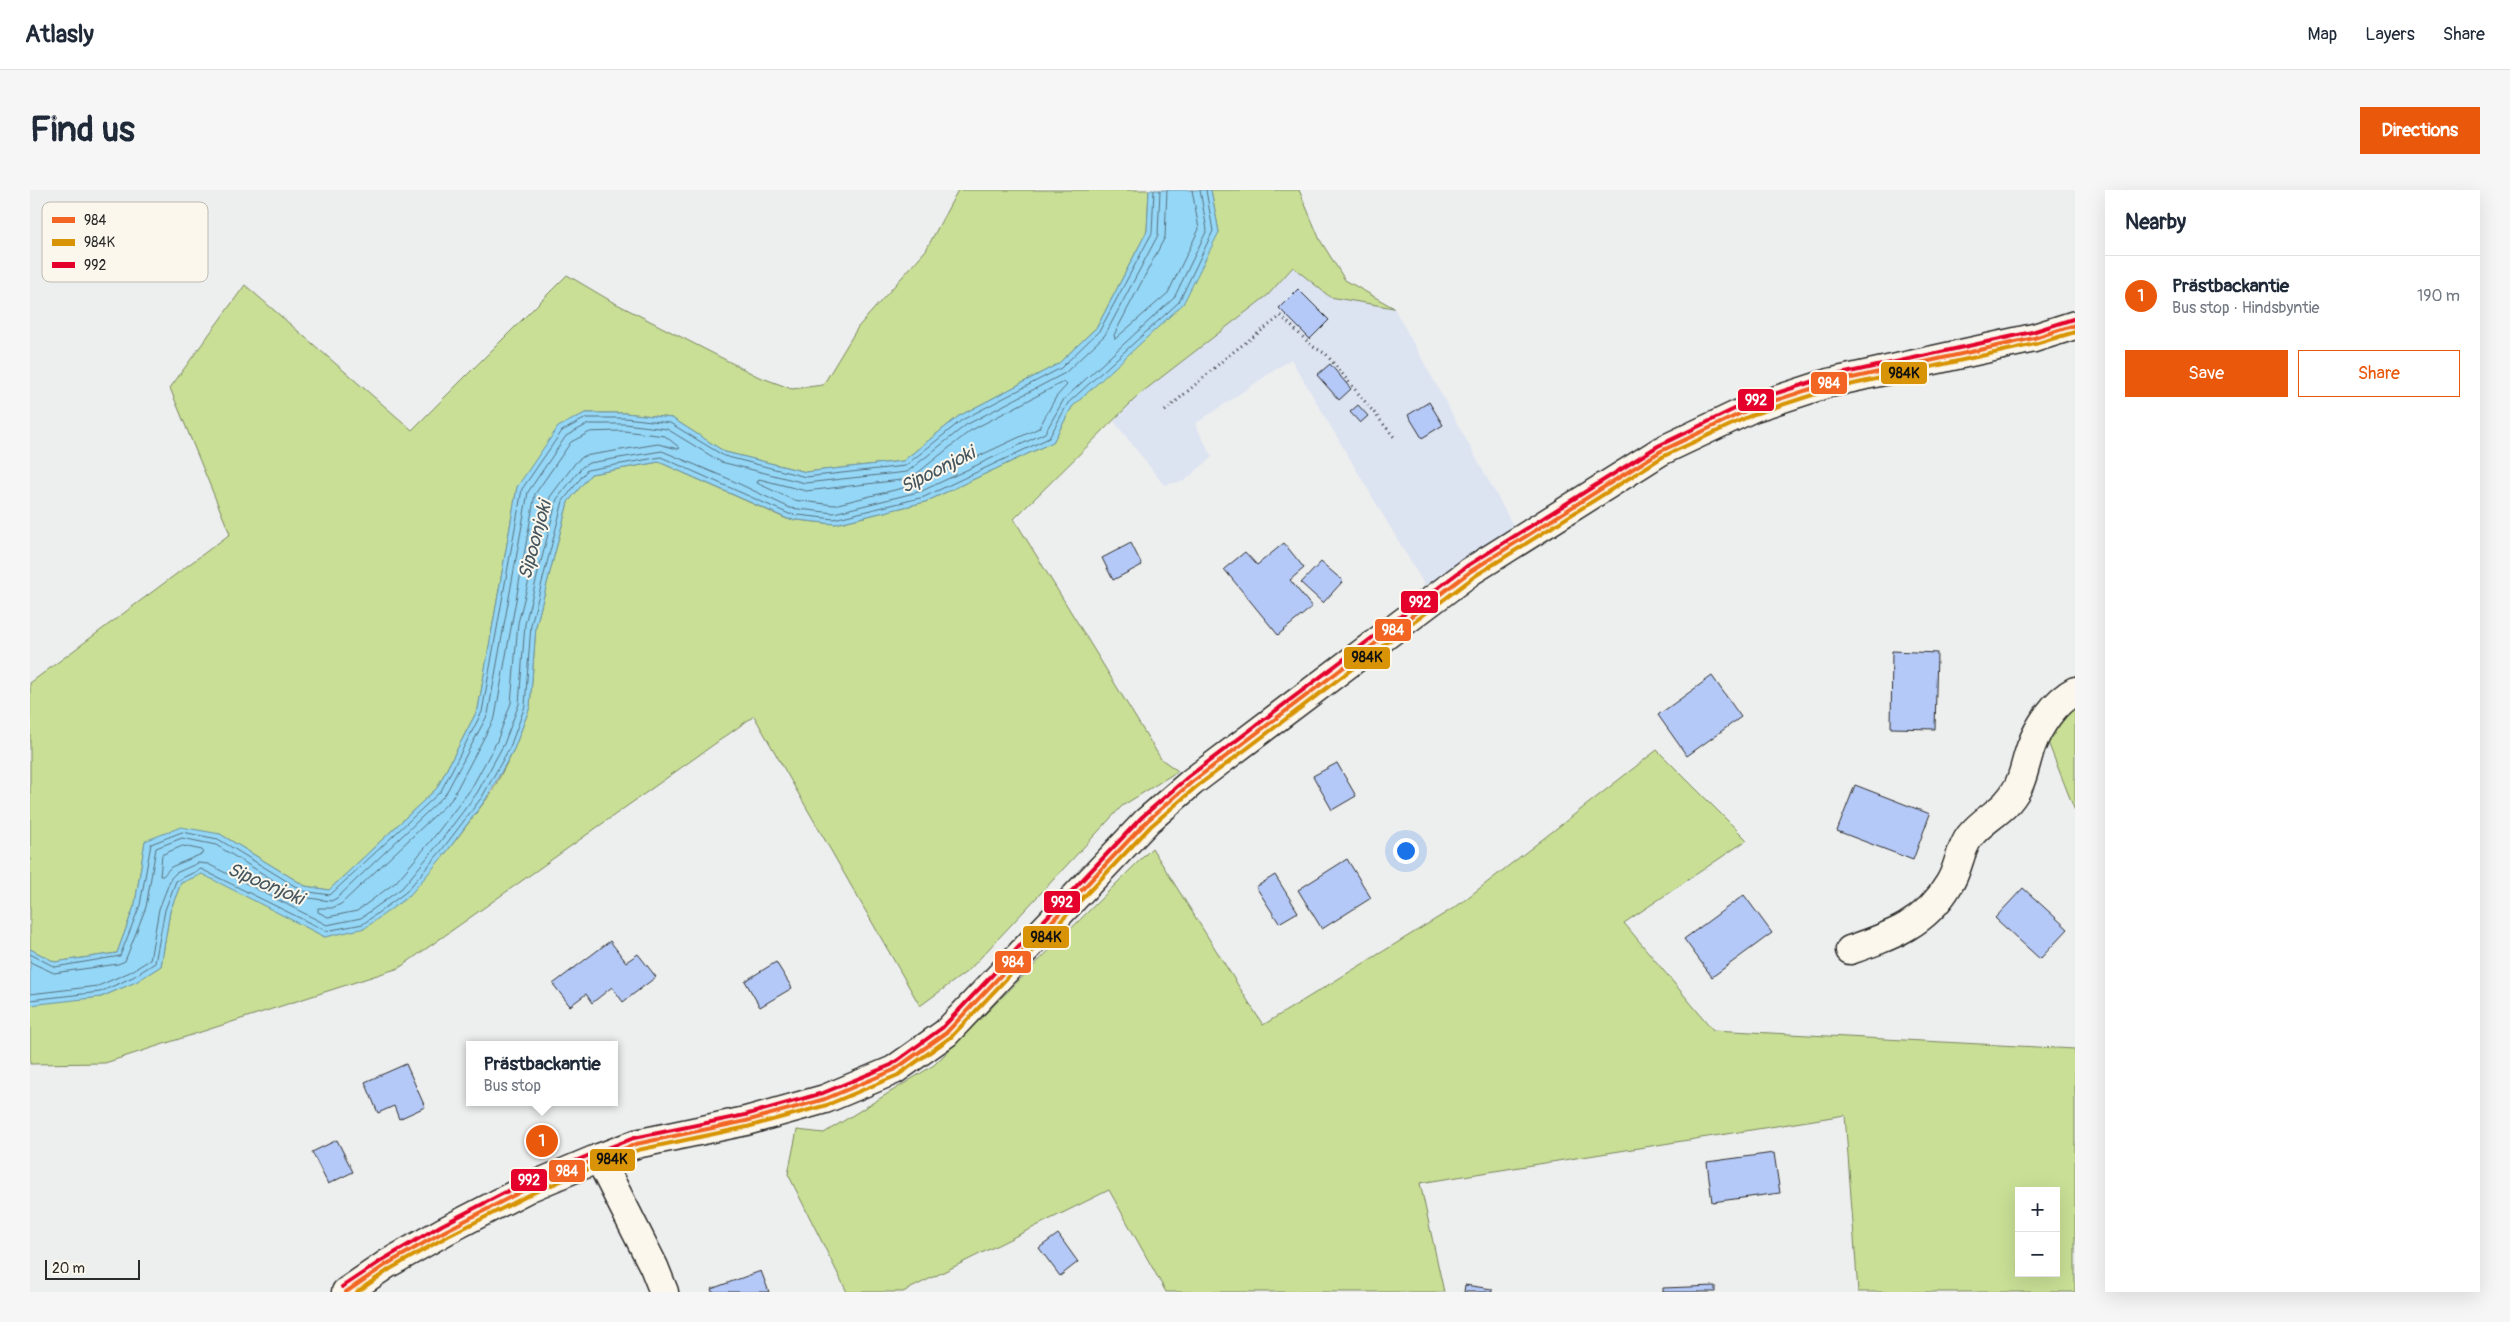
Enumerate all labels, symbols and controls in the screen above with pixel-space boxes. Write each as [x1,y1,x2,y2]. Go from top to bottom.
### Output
text: Atlasly [25,20,94,49]
text: Map [2308,23,2337,46]
text: Layers [2365,23,2415,46]
text: Share [2443,23,2485,46]
button: Directions [2360,107,2480,154]
text: Find us [30,108,135,152]
legend [42,202,208,282]
text: Nearby [2125,209,2186,236]
text: 984 [84,212,106,229]
text: 984K [84,234,115,251]
text: 992 [84,257,106,274]
text: Prästbackantie [2172,274,2289,298]
text: 1 [2138,286,2144,306]
text: 190 m [2417,286,2460,306]
text: Bus stop · Hindsbyntie [2172,298,2319,318]
button: Save [2125,350,2288,397]
button: Share [2298,350,2460,397]
line badge: 984K [1880,361,1928,385]
text: 984K [1889,365,1920,382]
line badge: 984 [1810,371,1848,395]
text: 984 [1818,375,1841,392]
line badge: 992 [1737,388,1775,412]
text: 992 [1745,392,1767,409]
water label: Sipoonjoki [896,440,981,499]
water label: Sipoonjoki [513,496,558,582]
line badge: 992 [1400,590,1439,614]
text: 992 [1409,594,1431,611]
line badge: 984 [1374,618,1412,642]
text: 984 [1382,622,1405,639]
line badge: 984K [1343,646,1391,670]
text: 984K [1352,649,1383,666]
your location [1393,838,1419,864]
water label: Sipoonjoki [224,857,310,912]
line badge: 992 [1043,890,1081,914]
text: 992 [1051,894,1073,911]
line badge: 984K [1022,925,1070,949]
text: 984K [1031,929,1062,946]
line badge: 984 [994,950,1032,974]
text: 984 [1002,954,1025,971]
popup [466,1041,618,1106]
text: Prästbackantie [483,1052,601,1076]
text: Bus stop [483,1076,541,1096]
pin: 1 [526,1122,558,1160]
line badge: 984K [589,1148,636,1172]
text: 984K [597,1151,628,1168]
line badge: 984 [548,1159,586,1183]
text: 984 [556,1163,579,1180]
line badge: 992 [510,1168,548,1192]
text: 992 [518,1172,540,1189]
map controls [2015,1187,2060,1277]
button: + [2015,1187,2060,1232]
button: − [2015,1232,2060,1277]
scale bar [45,1257,140,1280]
text: 20 m [52,1260,85,1277]

